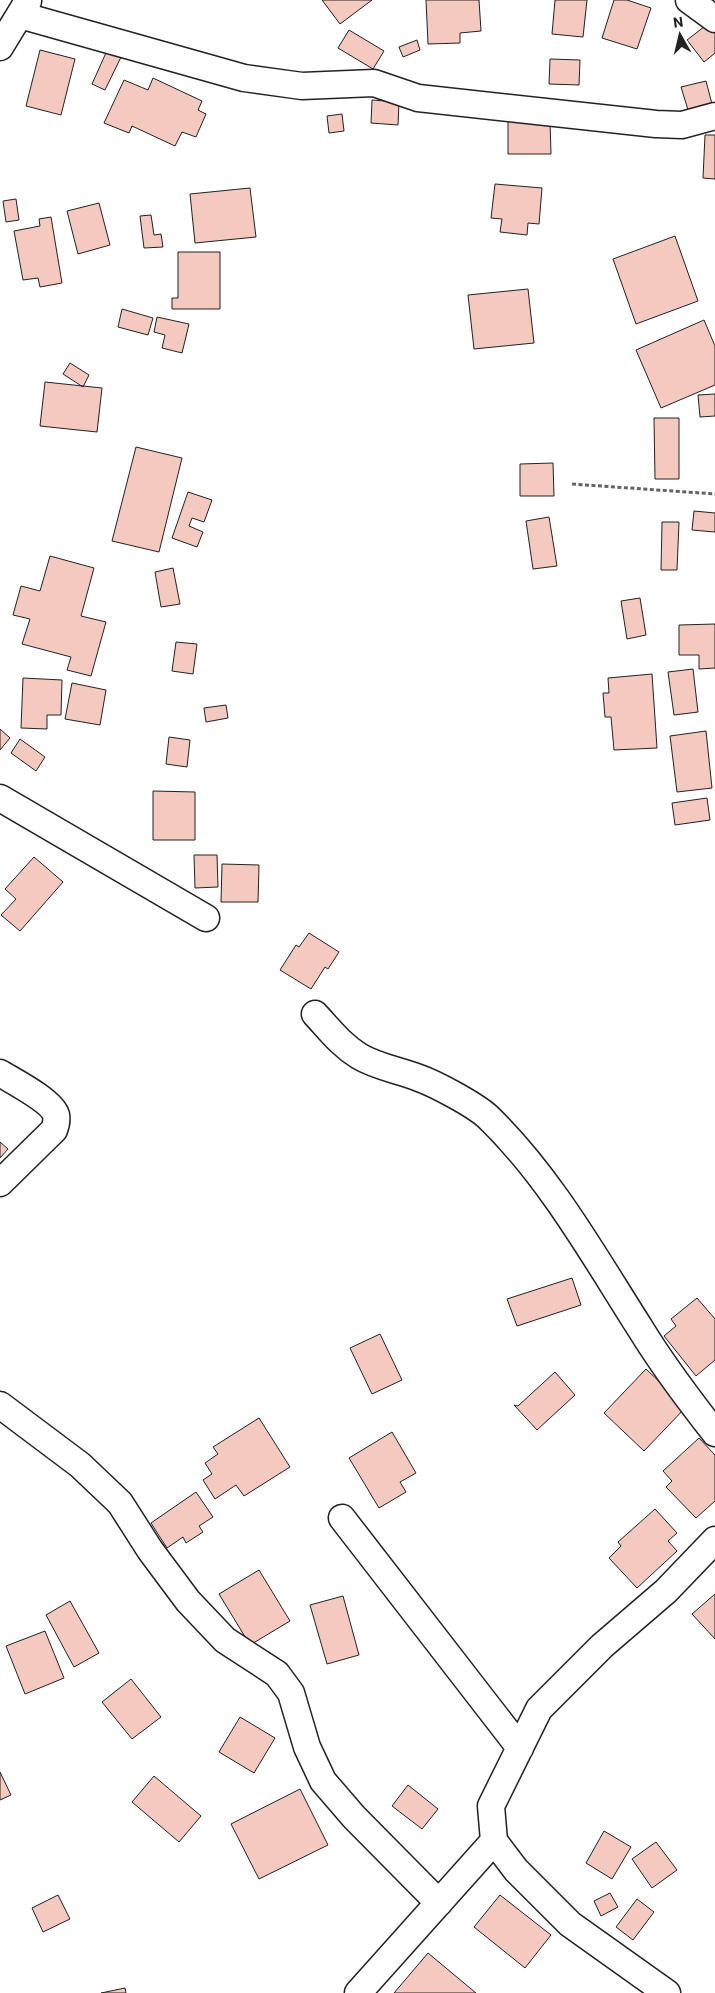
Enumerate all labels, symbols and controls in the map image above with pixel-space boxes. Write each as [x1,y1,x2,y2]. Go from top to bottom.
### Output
north arrow [655,10,705,60]
text: N [672,14,684,31]

